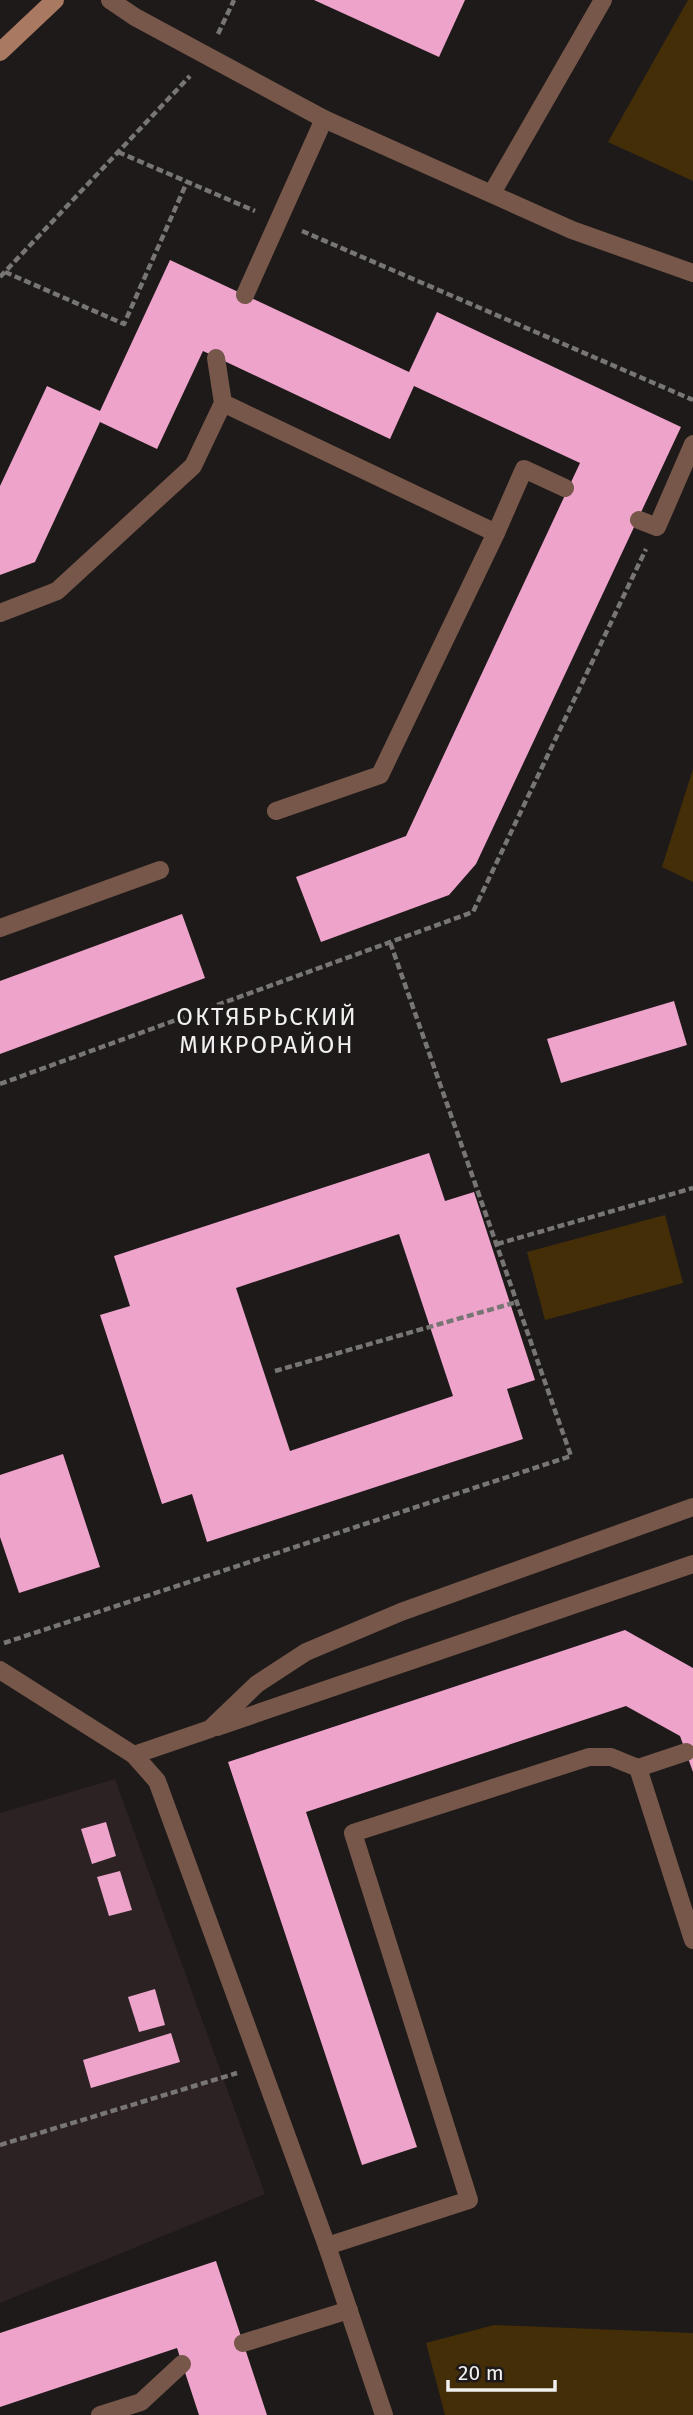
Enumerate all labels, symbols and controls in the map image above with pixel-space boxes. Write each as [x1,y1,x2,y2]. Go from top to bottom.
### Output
district label: ОКТЯБРЬСКИЙ МИКРОРАЙОН [176,1003,358,1059]
scale bar [448,2348,555,2392]
text: 20 m [458,2360,504,2386]

